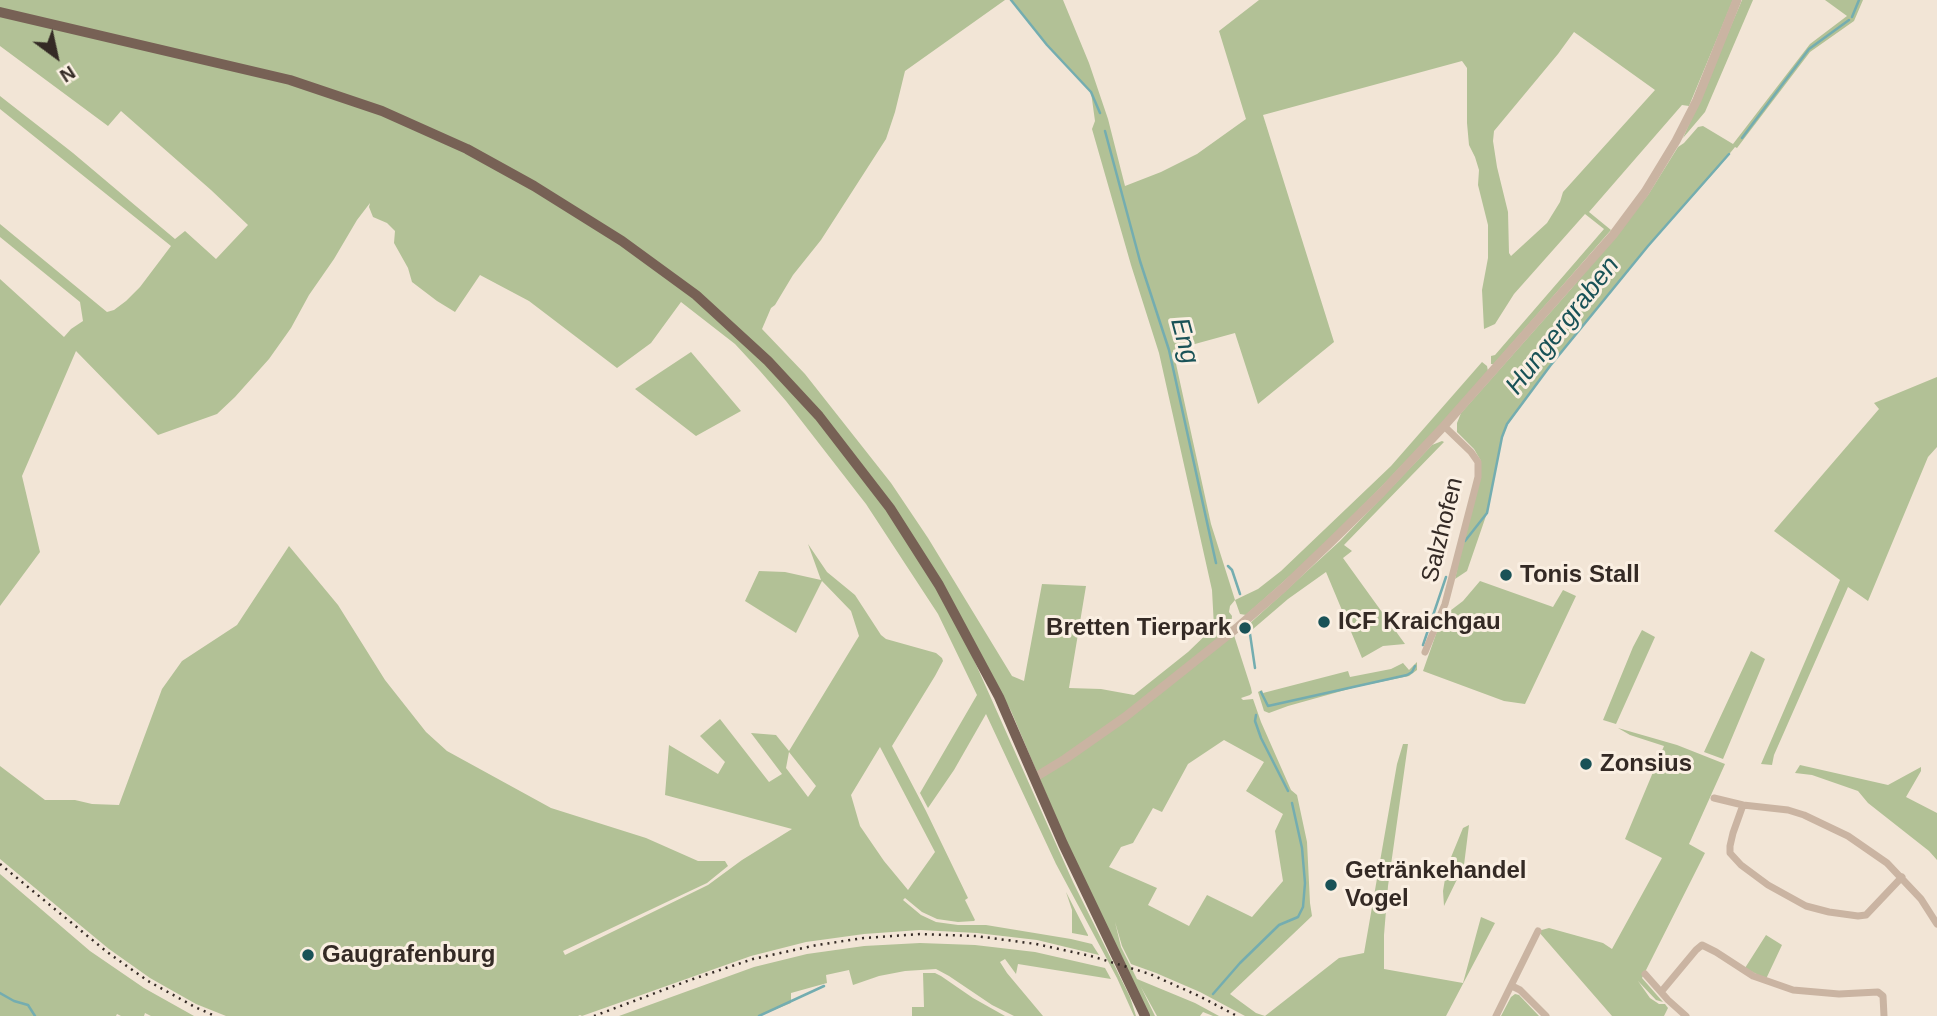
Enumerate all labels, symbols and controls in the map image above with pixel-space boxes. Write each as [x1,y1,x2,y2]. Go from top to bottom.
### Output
north arrow [21,21,91,91]
text: N [56,61,79,87]
water label: Hungergraben [1500,251,1626,401]
water label: Eng [1163,315,1205,367]
street label: Salzhofen [1416,475,1470,585]
place label: Tonis Stall [1520,561,1640,589]
marker: Tonis Stall [1498,567,1514,583]
place label: ICF Kraichgau [1338,608,1501,636]
place label: Bretten Tierpark [1046,614,1231,642]
marker: ICF Kraichgau [1316,614,1332,630]
marker: Bretten Tierpark [1237,620,1253,636]
place label: Zonsius [1600,750,1692,778]
marker: Zonsius [1578,756,1594,772]
place label: Getränkehandel Vogel [1345,857,1526,913]
marker: Getränkehandel Vogel [1323,877,1339,893]
place label: Gaugrafenburg [322,941,495,969]
marker: Gaugrafenburg [300,947,316,963]

